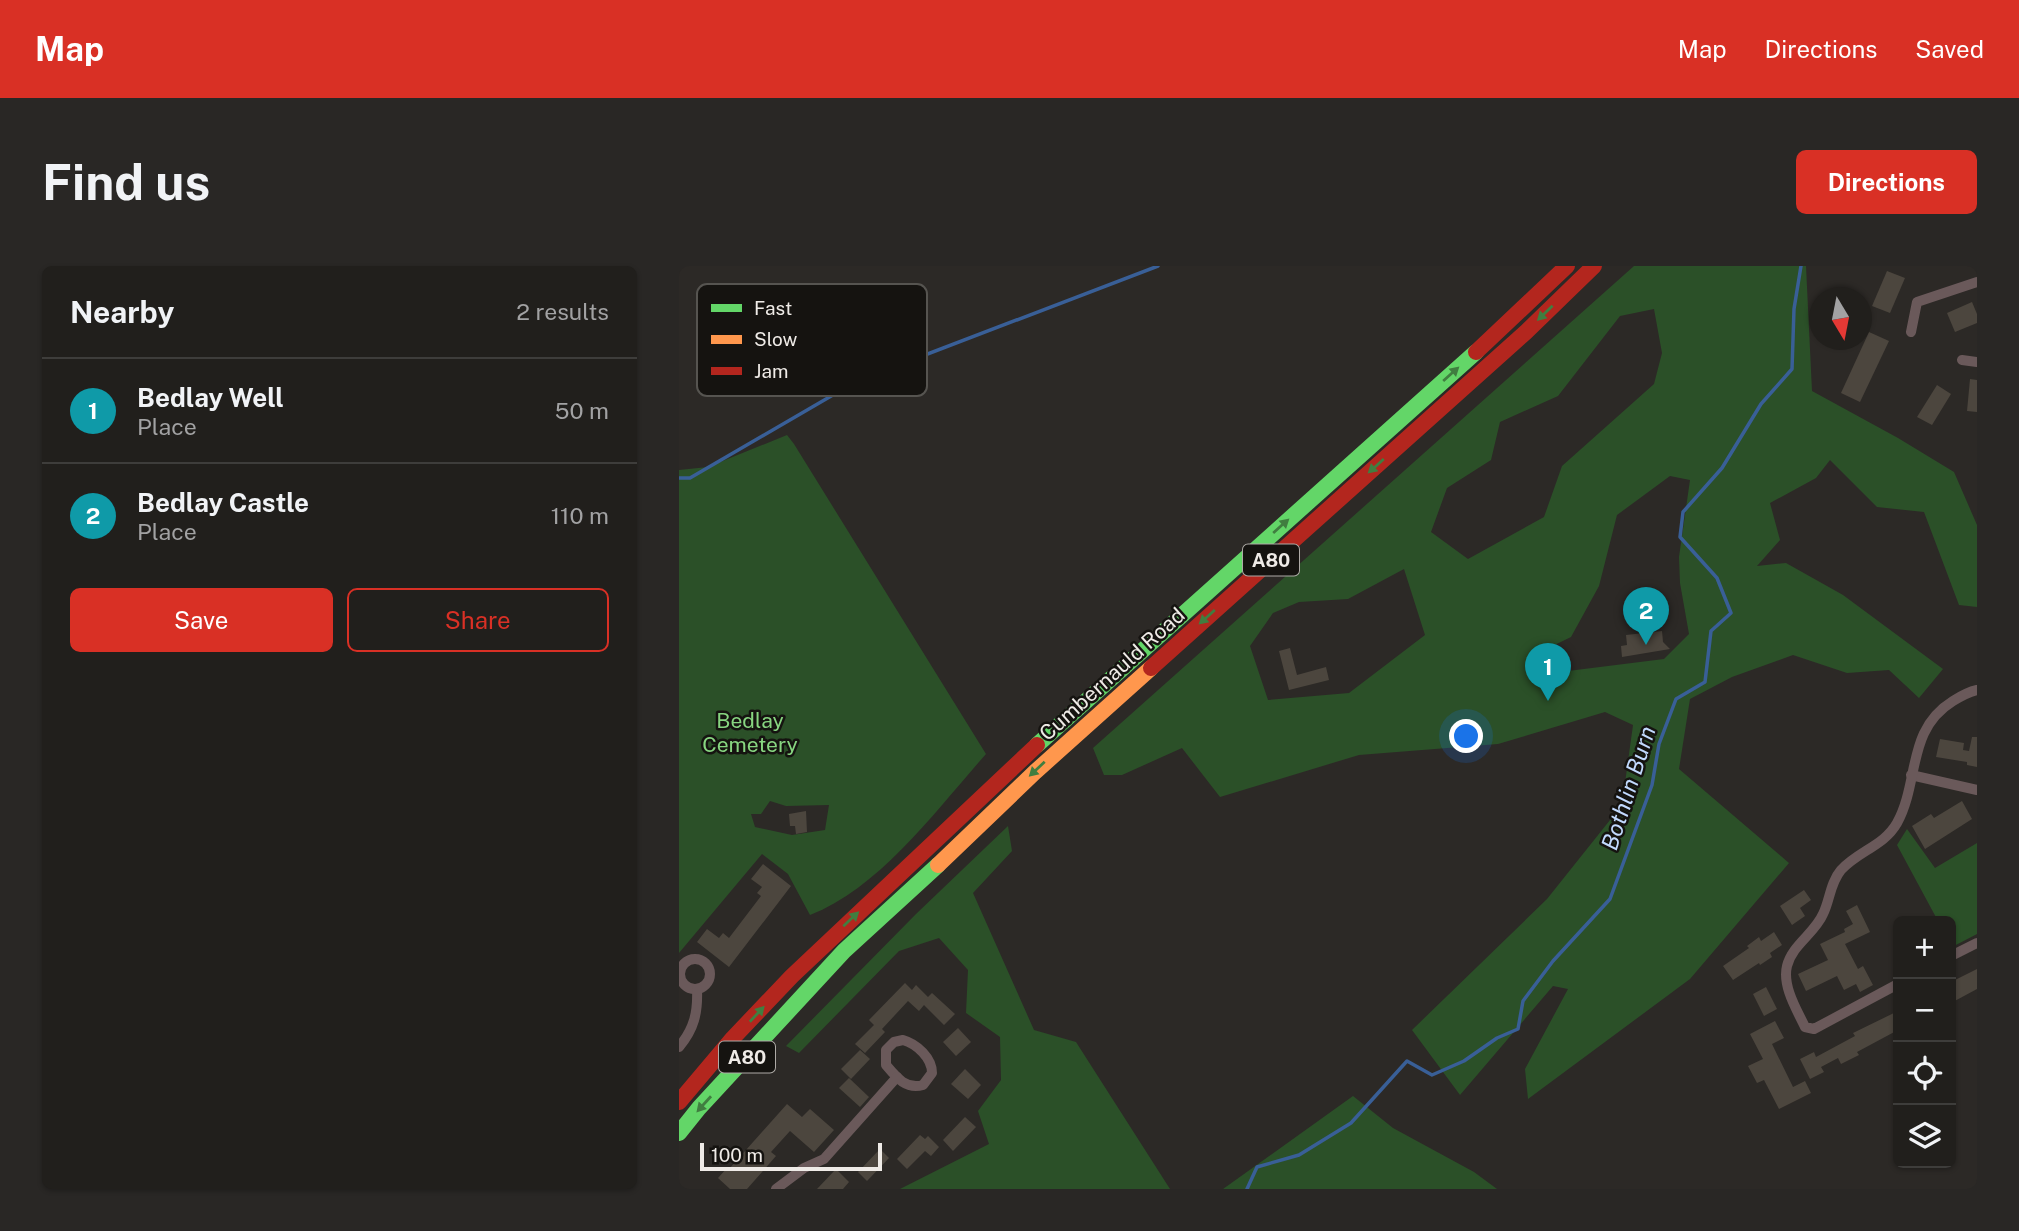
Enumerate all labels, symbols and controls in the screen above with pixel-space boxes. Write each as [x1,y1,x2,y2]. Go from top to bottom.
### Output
text: Map [35,30,104,68]
text: Map [1678,35,1727,63]
text: Directions [1765,35,1877,63]
text: Saved [1915,35,1984,63]
button: Directions [1796,150,1977,214]
text: Find us [42,153,210,211]
legend [697,284,927,396]
north arrow [1809,287,1872,350]
text: Nearby [70,294,174,330]
text: Fast [754,297,792,319]
text: 2 results [516,298,609,325]
one-way arrow [1537,305,1554,321]
text: Slow [754,328,798,350]
text: Jam [754,360,788,382]
one-way arrow [1442,366,1460,382]
text: Bedlay Well [137,382,284,413]
text: 1 [88,397,98,424]
text: 50 m [555,397,609,424]
text: Place [137,413,197,440]
one-way arrow [1367,458,1385,474]
text: Bedlay Castle [137,487,309,518]
text: 2 [86,502,100,529]
text: 110 m [551,502,609,529]
text: Place [137,518,197,545]
one-way arrow [1273,519,1290,534]
road number: A80 [1243,544,1299,576]
pin: 2 [1623,587,1669,645]
button: Save [70,588,333,652]
button: Share [347,588,609,652]
street label: Cumbernauld Road [1034,602,1190,746]
one-way arrow [1199,609,1216,625]
pin: 1 [1525,643,1571,701]
park label: Bedlay Cemetery [702,708,798,757]
your location [1449,719,1483,753]
water label: Bothlin Burn [1595,723,1661,853]
one-way arrow [1029,761,1046,777]
one-way arrow [842,911,859,927]
map controls [1893,916,1956,1168]
button: + [1893,916,1956,979]
button: − [1893,979,1956,1042]
one-way arrow [748,1006,764,1023]
road number: A80 [719,1042,775,1072]
button: locate [1893,1042,1956,1105]
one-way arrow [696,1095,712,1112]
button: layers [1893,1105,1956,1168]
scale bar [700,1140,882,1172]
text: 100 m [711,1144,763,1166]

